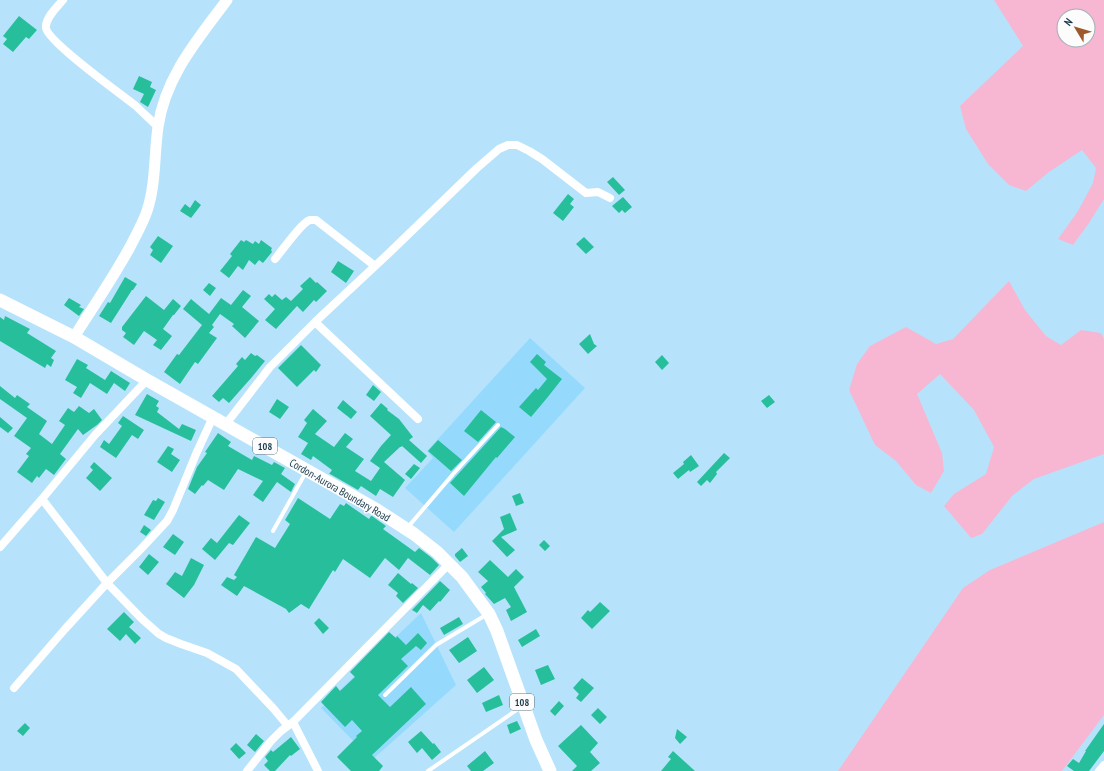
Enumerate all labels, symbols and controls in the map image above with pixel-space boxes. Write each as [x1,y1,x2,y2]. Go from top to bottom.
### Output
north arrow [1056,8,1096,48]
text: N [1061,15,1075,28]
road number: 108 [253,438,277,454]
street label: Cordon-Aurora Boundary Road [287,455,393,525]
road number: 108 [510,694,534,710]

